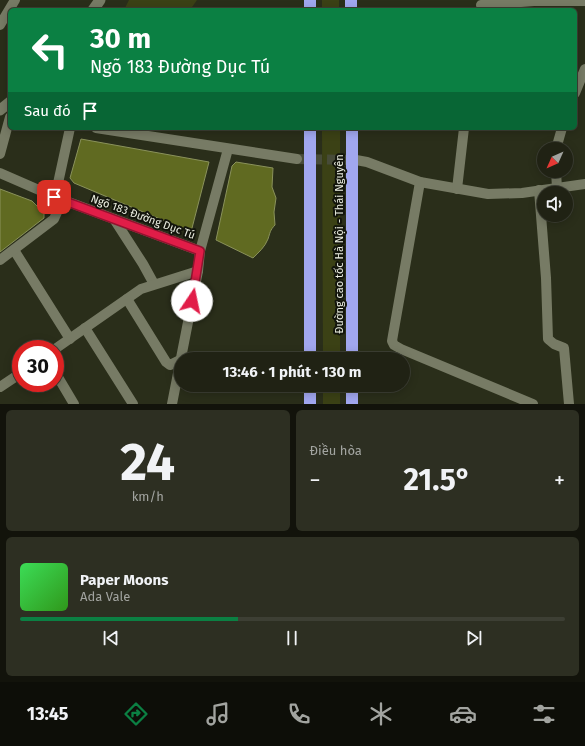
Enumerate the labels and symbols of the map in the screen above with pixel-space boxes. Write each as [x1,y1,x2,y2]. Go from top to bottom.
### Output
north arrow [537,142,573,178]
street label: Đường cao tốc Hà Nội - Thái Nguyên [333,154,346,334]
pin [37,180,71,214]
street label: Ngõ 183 Đường Dục Tú [89,192,197,242]
position arrow [171,280,213,322]
speed limit sign: 30 [12,340,64,392]

